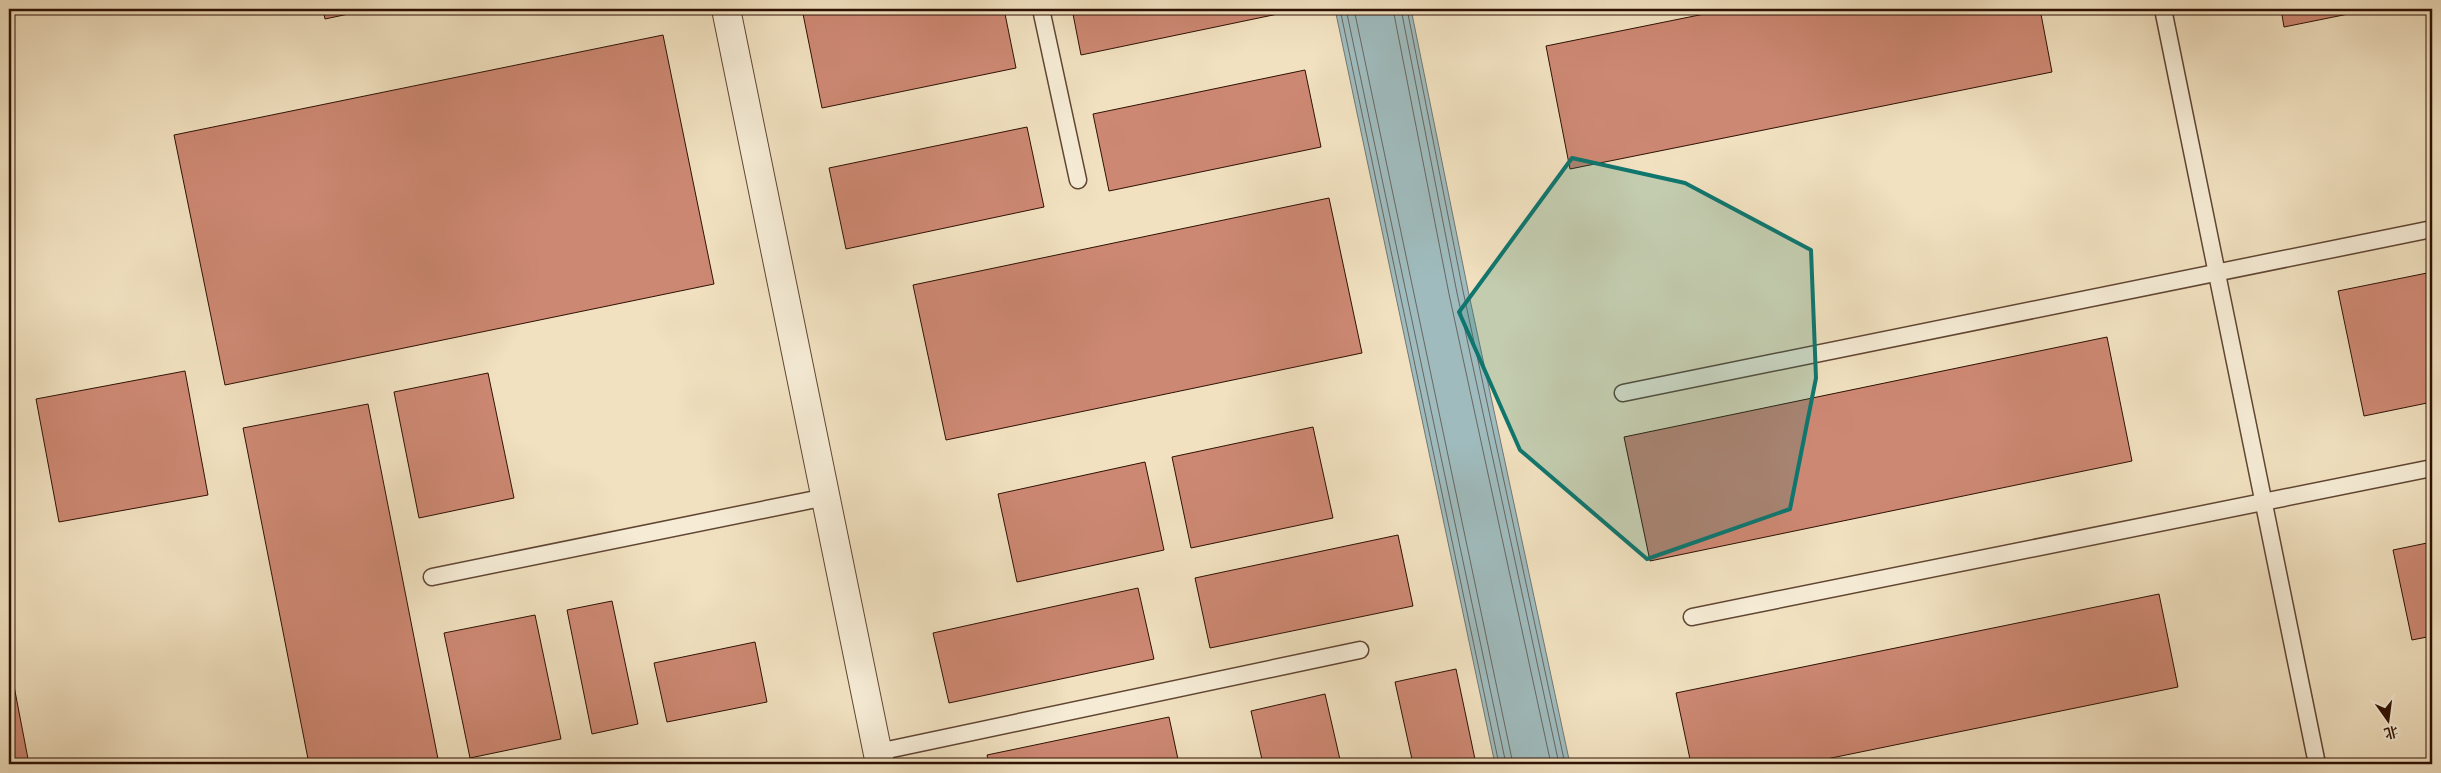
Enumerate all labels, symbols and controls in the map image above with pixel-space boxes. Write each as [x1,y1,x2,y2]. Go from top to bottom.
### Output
north arrow [2364,696,2414,746]
text: 北 [2381,719,2400,742]

